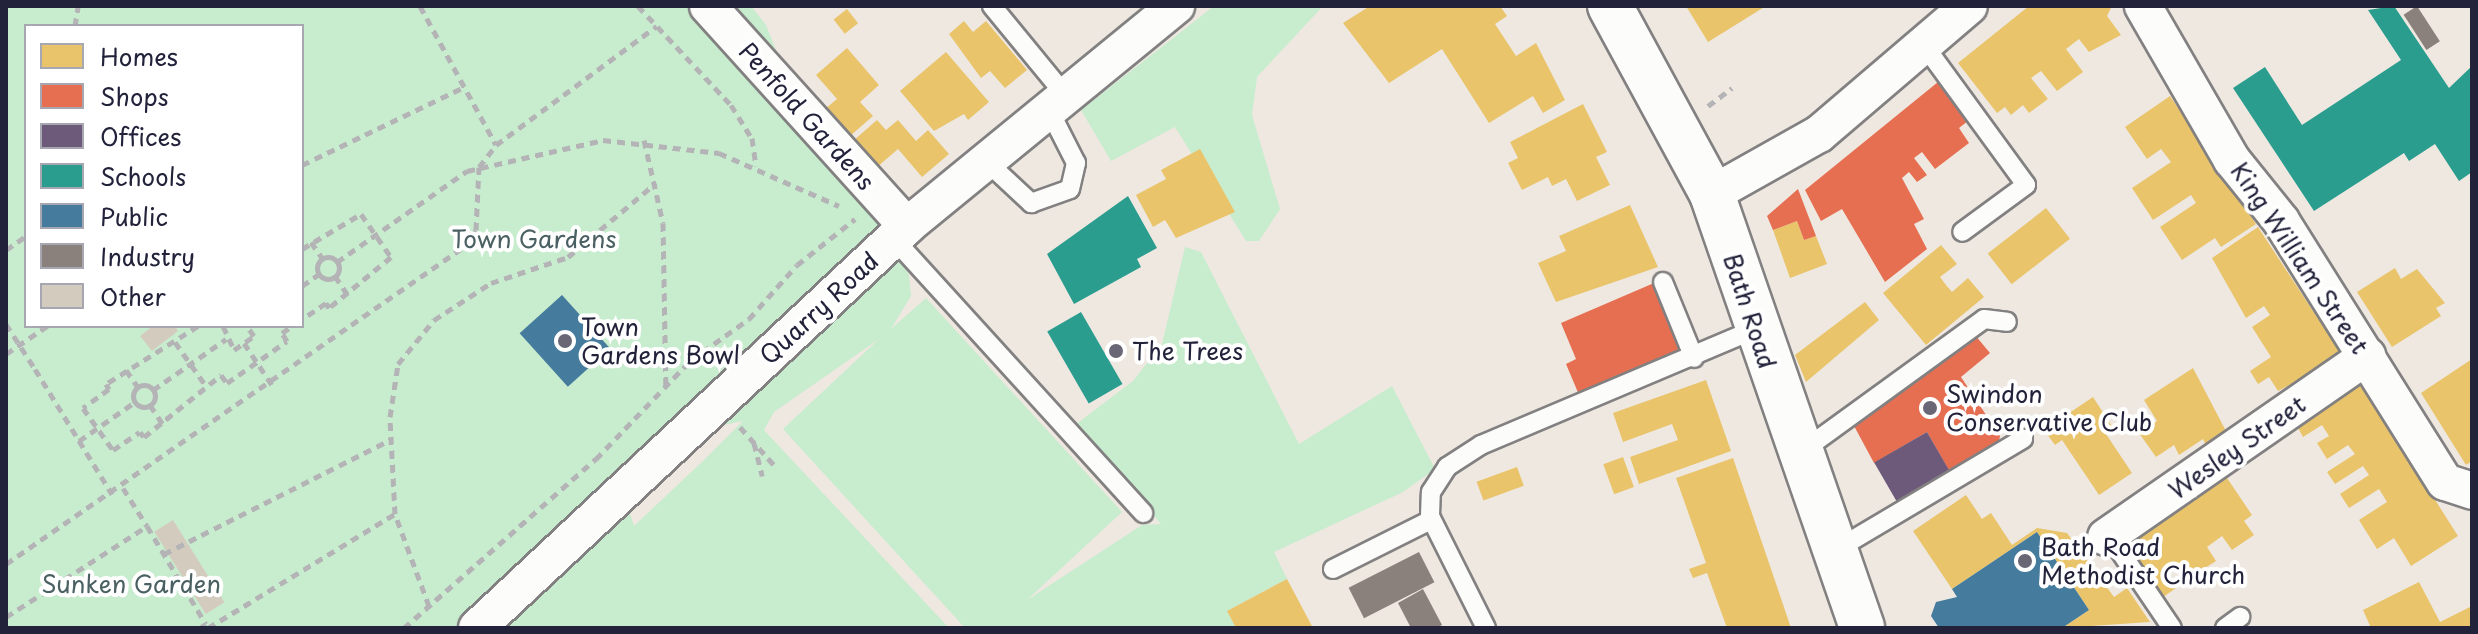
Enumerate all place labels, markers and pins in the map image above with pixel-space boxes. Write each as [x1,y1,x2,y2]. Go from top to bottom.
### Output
place label: Town Gardens Bowl [581,313,739,369]
marker: Town Gardens Bowl [556,332,574,350]
place label: The Trees [1132,337,1245,365]
marker: The Trees [1107,342,1125,360]
place label: Swindon Conservative Club [1946,380,2152,436]
marker: Swindon Conservative Club [1921,399,1939,417]
place label: Bath Road Methodist Church [2041,533,2246,589]
marker: Bath Road Methodist Church [2016,552,2034,570]

